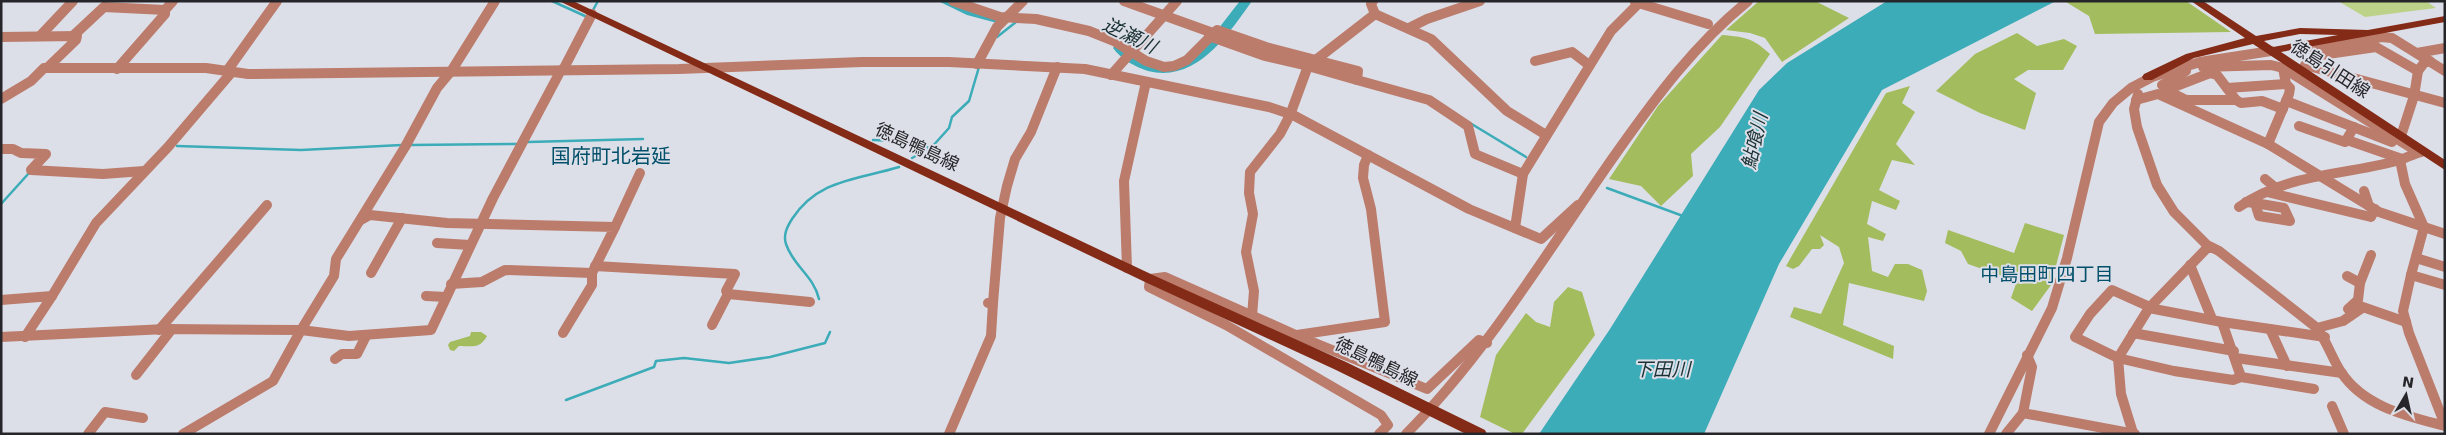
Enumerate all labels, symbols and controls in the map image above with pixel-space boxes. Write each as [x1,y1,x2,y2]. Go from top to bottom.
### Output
water label: 逆瀬川 [1100,13,1162,58]
street label: 徳島引田線 [2287,35,2374,102]
water label: 鮎喰川 [1737,109,1772,171]
street label: 徳島鴨島線 [872,118,962,175]
district label: 国府町北岩延 [551,144,671,168]
district label: 中島田町四丁目 [1980,263,2114,285]
street label: 徳島鴨島線 [1331,332,1421,391]
water label: 下田川 [1633,358,1692,380]
north arrow [2381,370,2431,420]
text: N [2401,373,2415,391]

